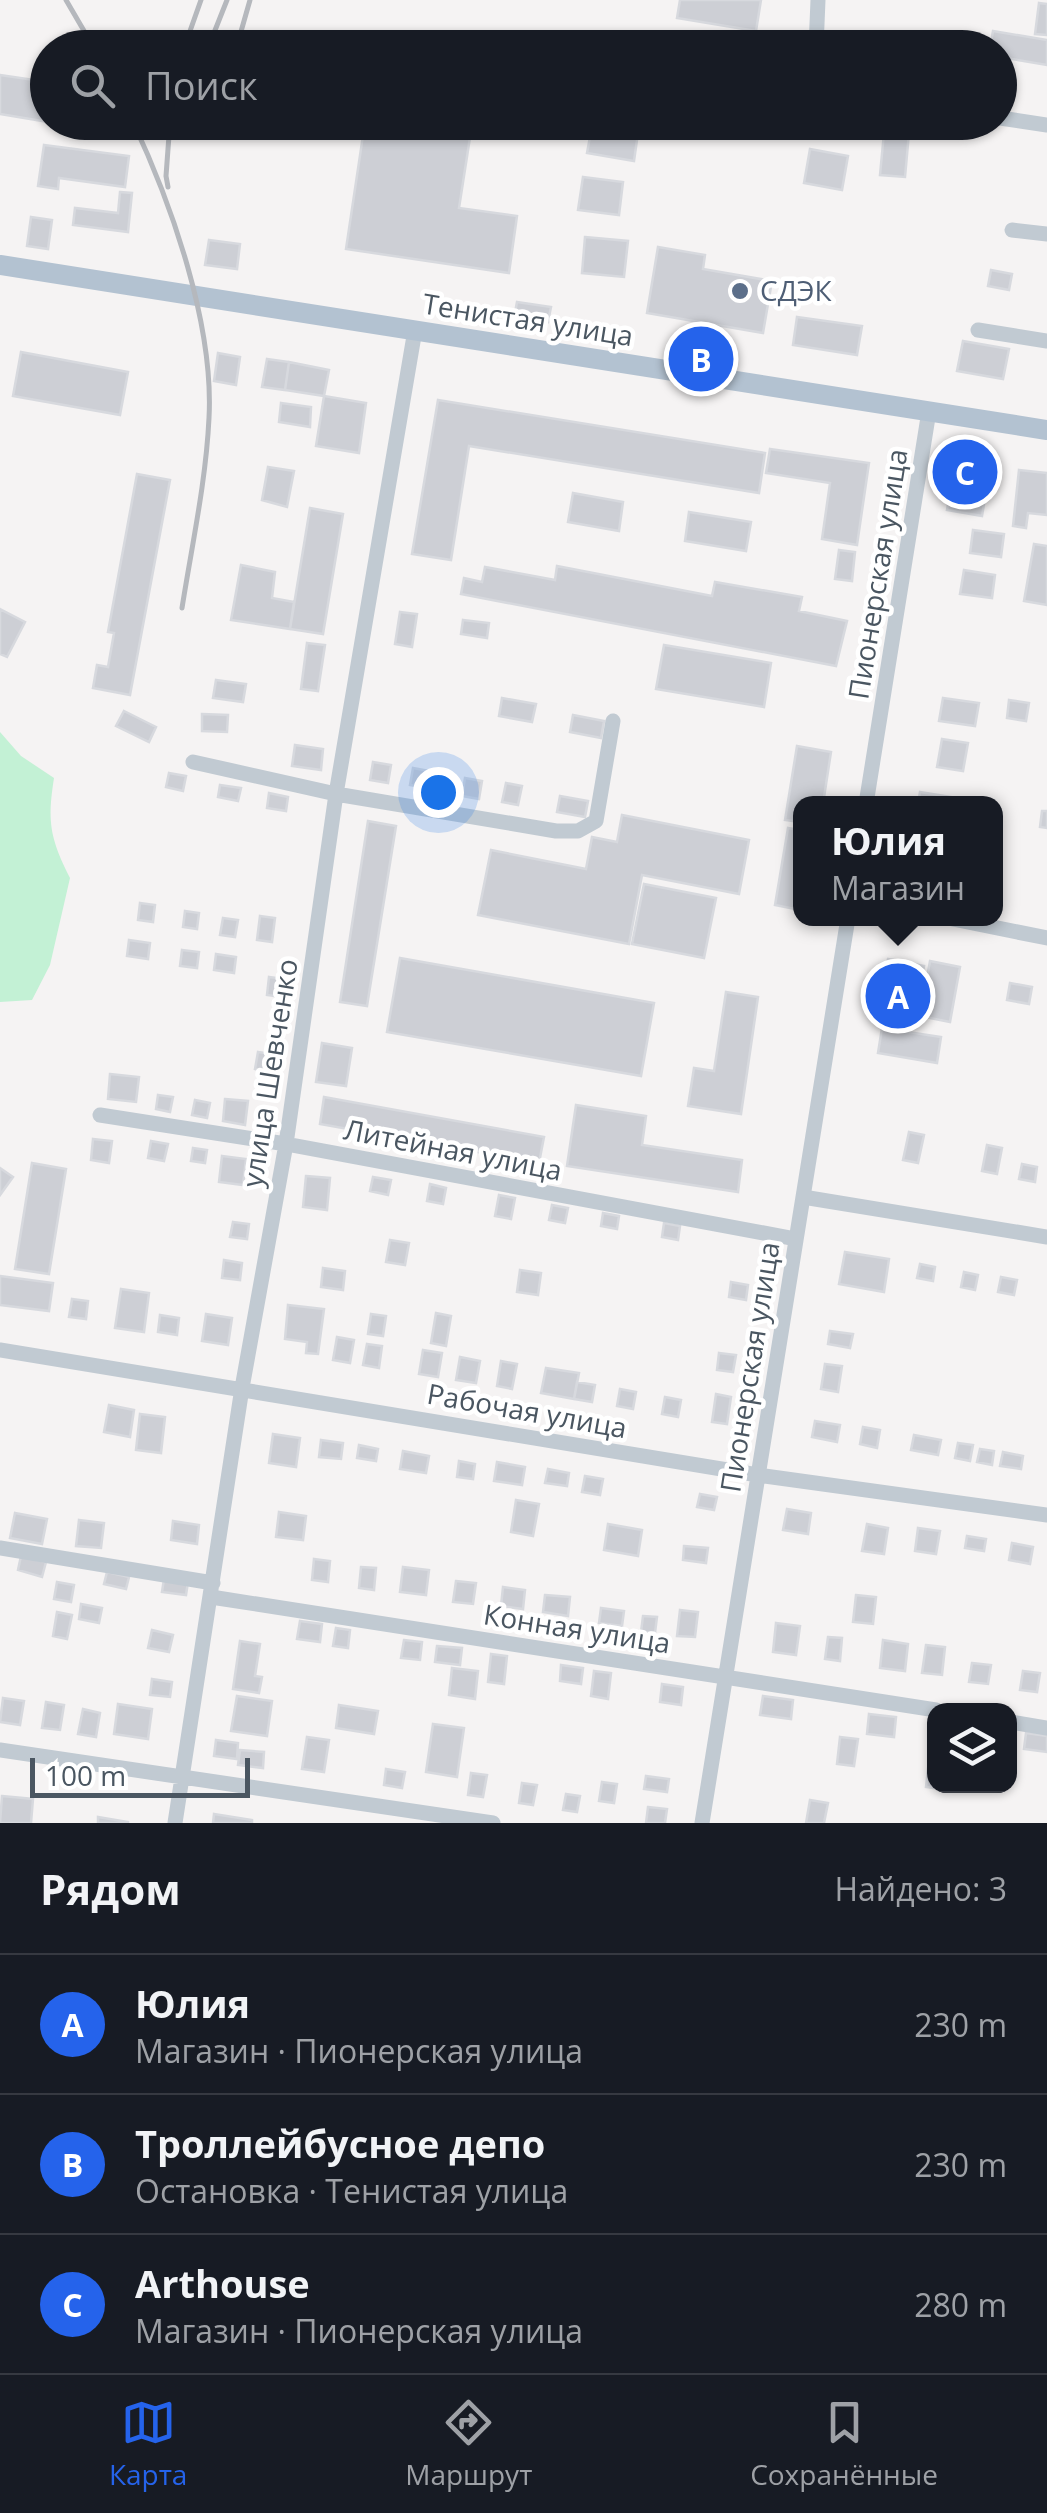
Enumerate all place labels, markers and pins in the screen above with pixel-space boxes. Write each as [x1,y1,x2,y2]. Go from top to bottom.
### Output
place label: СДЭК [760,271,832,309]
marker: СДЭК [729,280,751,302]
pin: B [668,322,734,396]
pin: C [932,434,998,510]
pin: A [866,958,930,1034]

